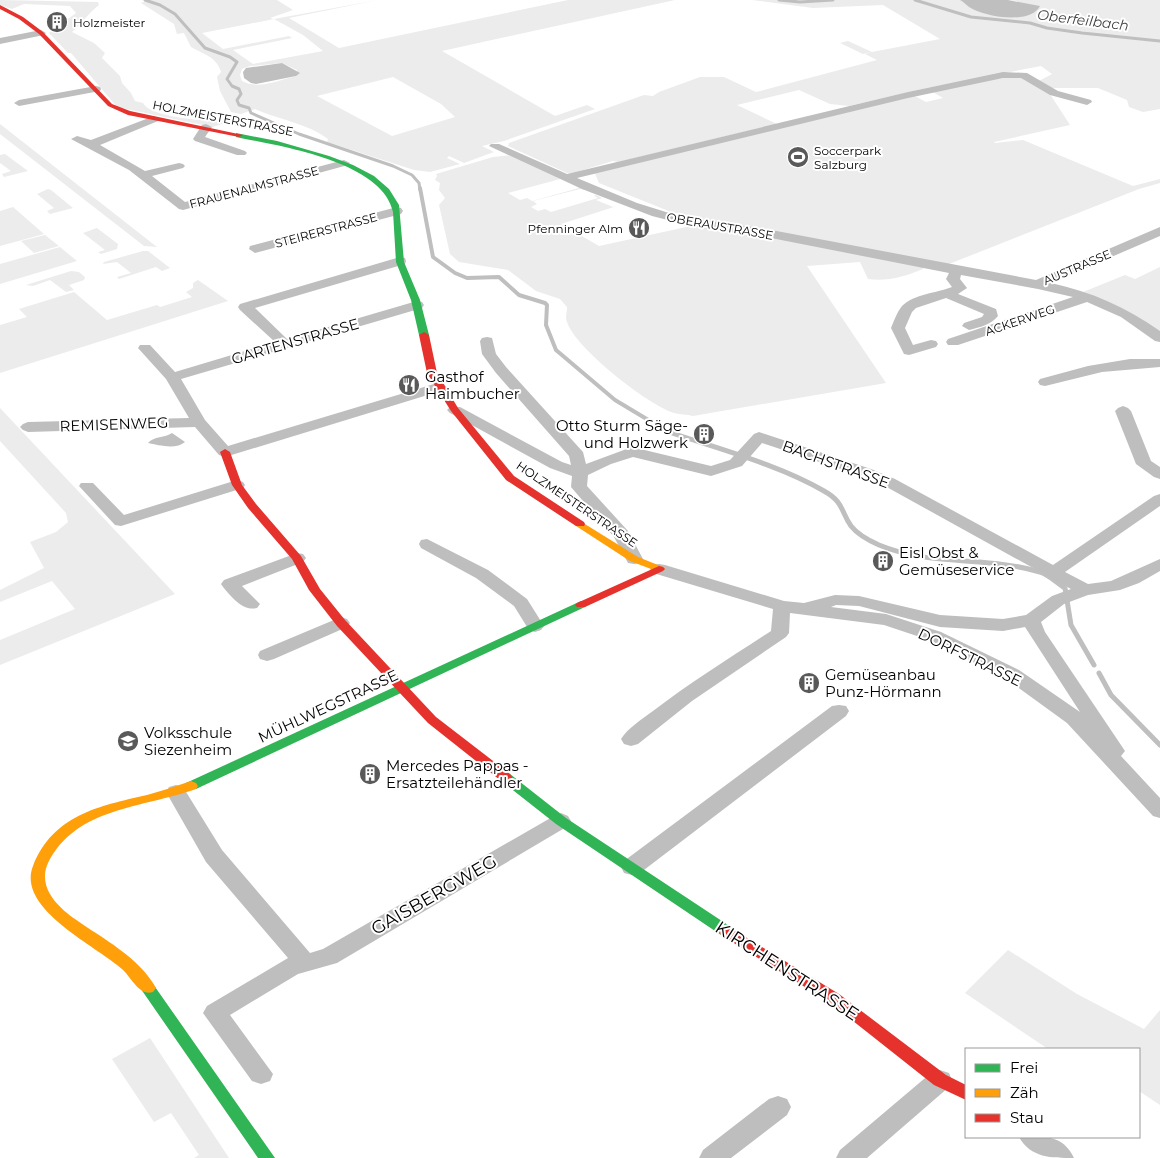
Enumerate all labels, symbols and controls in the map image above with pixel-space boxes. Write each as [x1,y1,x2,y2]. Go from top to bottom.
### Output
water label: Oberfeilbach [1036,5,1130,35]
building icon: Holzmeister [45,10,69,34]
place label: Holzmeister [73,15,146,30]
street label: HOLZMEISTERSTRASSE [151,97,295,139]
place label: Soccerpark Salzburg [814,143,882,172]
sports icon: Soccerpark Salzburg [786,145,810,169]
street label: FRAUENALMSTRASSE [188,162,320,212]
street label: STEIRERSTRASSE [273,209,379,251]
street label: OBERAUSTRASSE [666,209,774,243]
restaurant icon: Pfenninger Alm [627,216,651,240]
place label: Pfenninger Alm [528,221,623,236]
street label: AUSTRASSE [1041,246,1113,288]
street label: ACKERWEG [983,301,1057,339]
street label: GARTENSTRASSE [229,314,361,368]
place label: Gasthof Haimbucher [425,367,520,403]
restaurant icon: Gasthof Haimbucher [397,373,421,397]
street label: REMISENWEG [59,413,169,435]
place label: Otto Sturm Säge- und Holzwerk [556,416,688,452]
building icon: Otto Sturm Säge- und Holzwerk [692,422,716,446]
street label: BACHSTRASSE [780,436,892,492]
street label: HOLZMEISTERSTRASSE [514,458,640,550]
place label: Eisl Obst & Gemüseservice [899,543,1014,579]
building icon: Eisl Obst & Gemüseservice [871,549,895,573]
street label: DORFSTRASSE [915,624,1025,690]
street label: MÜHLWEGSTRASSE [255,665,401,747]
place label: Gemüseanbau Punz-Hörmann [825,665,942,701]
building icon: Gemüseanbau Punz-Hörmann [797,671,821,695]
place label: Volksschule Siezenheim [144,723,232,759]
school or university icon: Volksschule Siezenheim [116,729,140,753]
place label: Mercedes Pappas - Ersatzteilehändler [386,756,529,792]
building icon: Mercedes Pappas - Ersatzteilehändler [358,762,382,786]
street label: GAISBERGWEG [367,850,501,940]
street label: KIRCHENSTRASSE [711,916,863,1026]
legend [965,1048,1140,1138]
text: Frei [1010,1058,1038,1077]
text: Zäh [1010,1083,1039,1102]
text: Stau [1010,1108,1044,1127]

